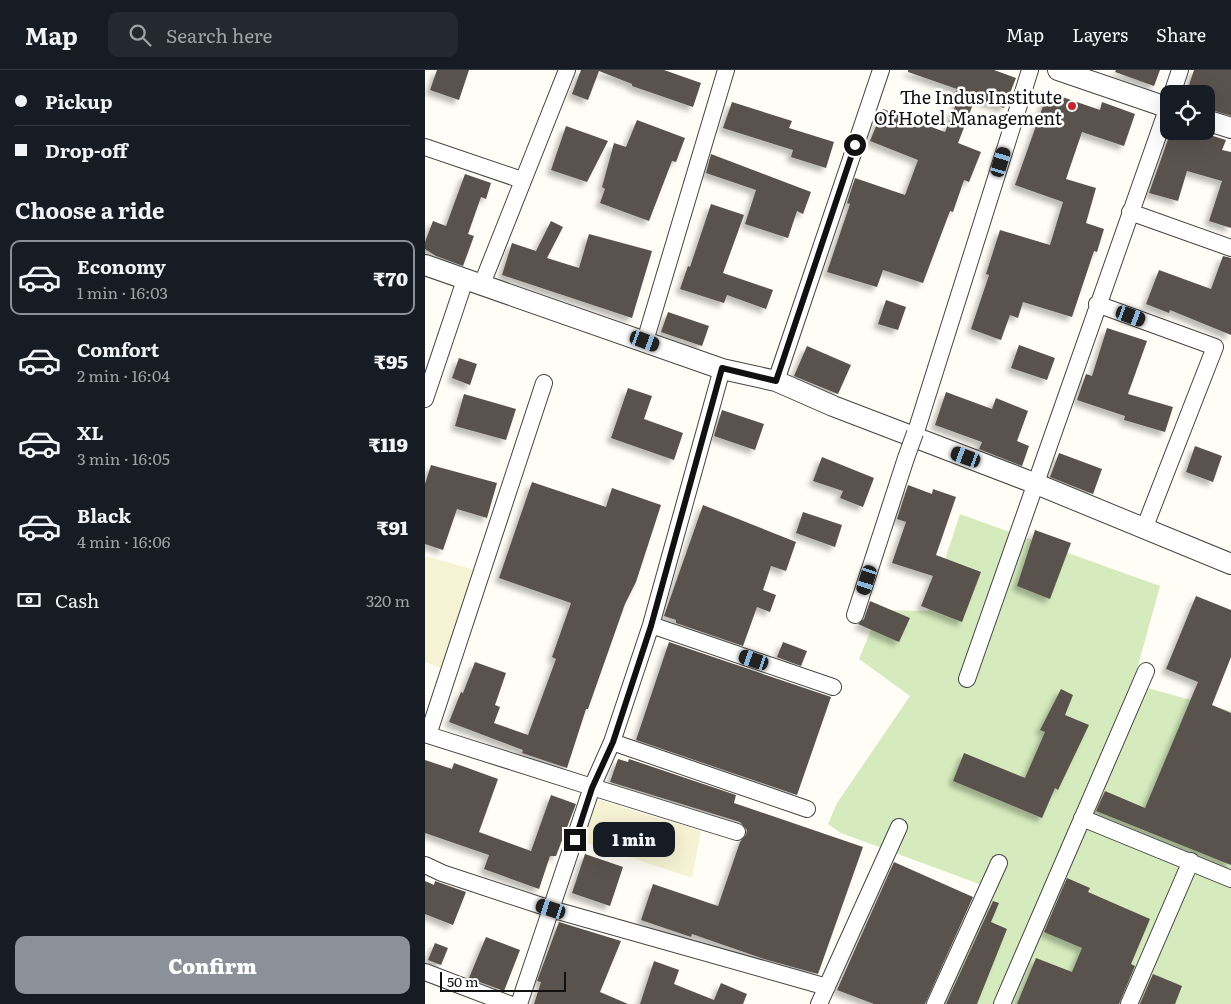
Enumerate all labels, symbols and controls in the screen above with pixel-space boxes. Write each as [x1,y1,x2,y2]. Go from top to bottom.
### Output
search box [108,12,458,57]
text: Map [25,17,78,52]
icon: search [126,21,154,49]
text: Search here [166,21,272,49]
text: Map [1006,21,1044,48]
text: Layers [1072,21,1128,48]
text: Share [1156,21,1206,48]
place label: The Indus Institute Of Hotel Management [874,83,1063,131]
map controls [1160,85,1215,140]
button: locate [1160,85,1215,140]
text: Pickup [45,87,113,115]
marker: The Indus Institute Of Hotel Management [1066,100,1078,112]
route start [844,134,866,156]
text: Drop-off [45,136,128,164]
car [989,145,1012,179]
text: Choose a ride [15,193,164,226]
text: Economy [77,252,166,280]
icon: car [17,255,62,300]
text: ₹70 [373,264,408,292]
text: 1 min · 16:03 [77,280,168,304]
car [1114,304,1147,328]
car [628,329,661,353]
text: Comfort [77,335,159,363]
icon: car [17,338,62,383]
text: ₹95 [374,347,408,375]
text: 2 min · 16:04 [77,363,170,387]
text: XL [77,418,104,446]
icon: car [17,421,62,466]
text: ₹119 [369,430,408,458]
car [949,445,982,469]
text: 3 min · 16:05 [77,446,170,470]
text: Black [77,501,131,529]
icon: car [17,504,62,549]
text: ₹91 [377,513,408,541]
text: 4 min · 16:06 [77,529,170,553]
car [855,563,878,597]
icon: cash [15,586,43,614]
text: Cash [55,586,99,614]
text: 320 m [366,588,410,612]
car [737,648,770,672]
callout: 1 min [593,822,675,858]
text: 1 min [612,827,656,851]
route end [564,829,586,851]
car [534,897,567,921]
button: Confirm [15,936,410,994]
scale bar [440,969,566,992]
text: 50 m [447,971,479,991]

